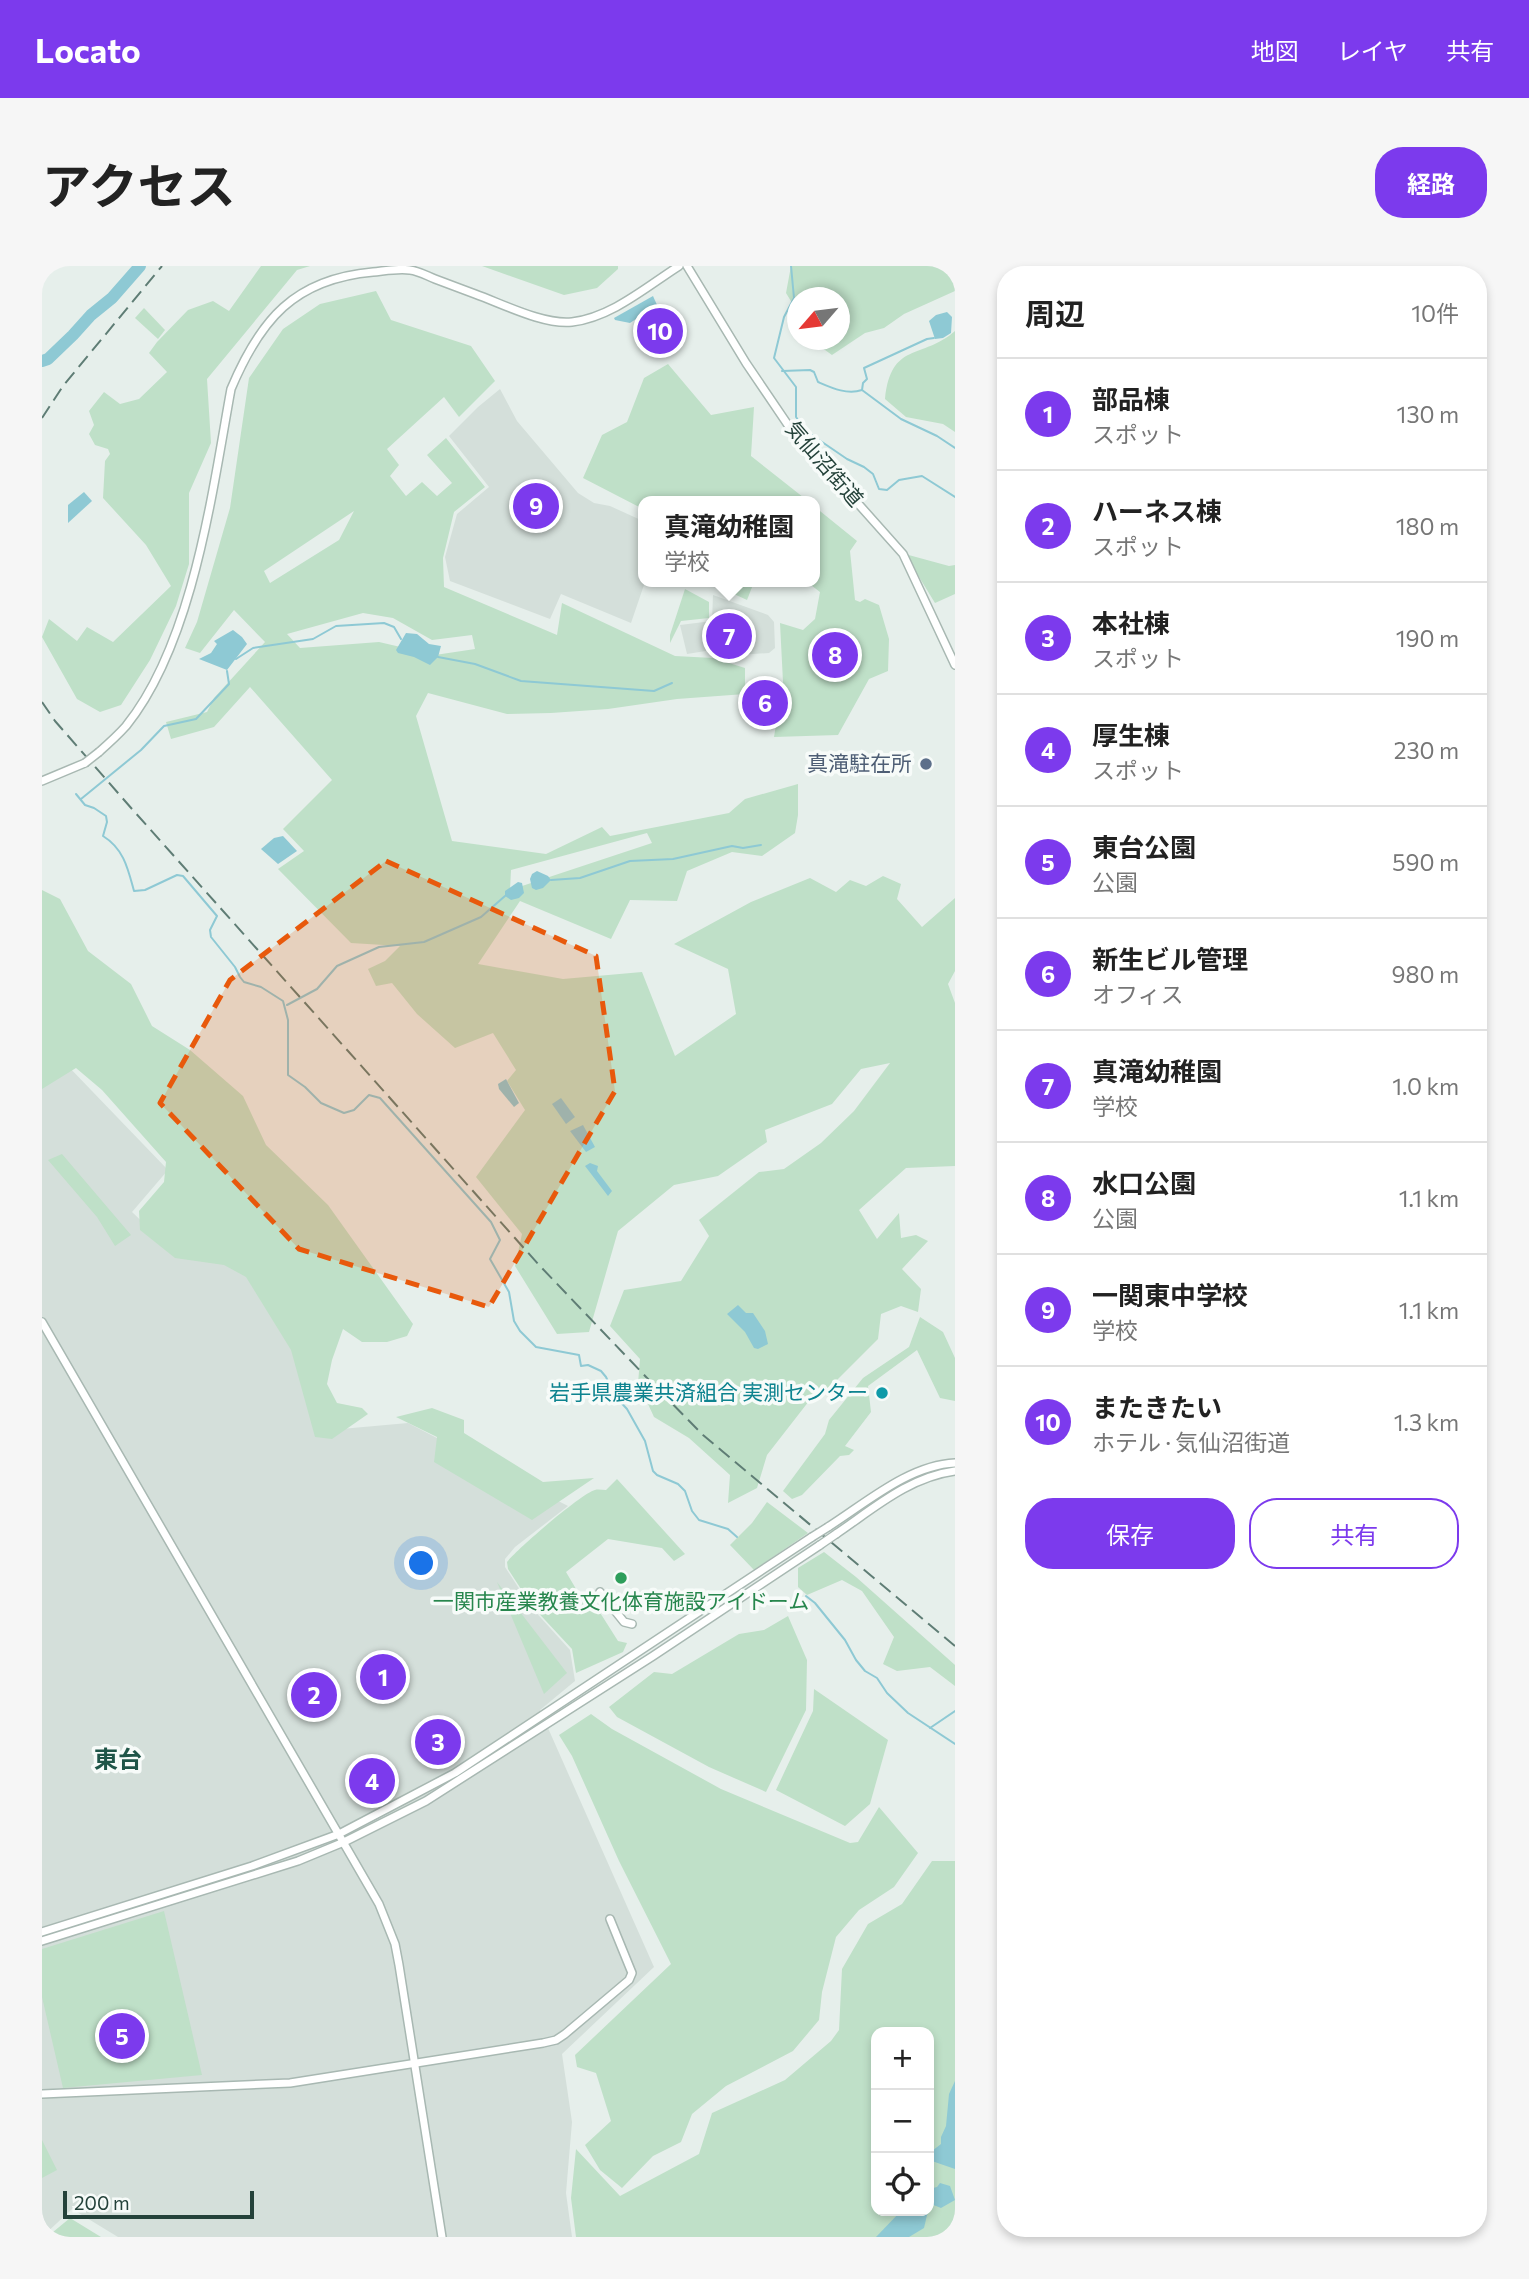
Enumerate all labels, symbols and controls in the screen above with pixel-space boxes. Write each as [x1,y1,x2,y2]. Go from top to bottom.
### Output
text: Locato [35,29,141,70]
text: 地図 [1251,36,1299,65]
text: レイヤ [1337,36,1408,65]
text: 共有 [1446,36,1494,65]
button: 経路 [1375,147,1487,218]
text: アクセス [42,154,236,214]
north arrow [787,287,850,350]
text: 周辺 [1025,294,1085,331]
text: 10件 [1411,299,1459,327]
pin: 10 [637,305,683,357]
text: 部品棟 [1092,383,1170,414]
text: 1 [1043,400,1053,428]
text: 130 m [1397,400,1459,428]
street label: 気仙沼街道 [781,415,869,511]
text: スポット [1092,420,1184,448]
pin: 9 [513,480,559,532]
text: ハーネス棟 [1092,495,1222,526]
popup [638,496,820,587]
text: 真滝幼稚園 [664,510,794,541]
text: 2 [1041,512,1055,540]
text: 180 m [1396,512,1459,540]
text: スポット [1092,532,1184,560]
text: 学校 [664,547,710,575]
text: 本社棟 [1092,607,1170,638]
pin: 7 [706,610,752,662]
text: 3 [1041,624,1055,652]
text: 190 m [1396,624,1459,652]
pin: 8 [812,629,858,681]
text: スポット [1092,644,1184,672]
pin: 6 [742,677,788,729]
text: 厚生棟 [1092,719,1170,750]
text: 4 [1041,736,1055,764]
text: 230 m [1394,736,1459,764]
place label: 真滝駐在所 [807,750,912,775]
marker: 真滝駐在所 [918,756,934,772]
text: スポット [1092,756,1184,784]
text: 東台公園 [1092,831,1196,862]
text: 5 [1041,848,1055,876]
text: 590 m [1392,848,1459,876]
text: 公園 [1092,868,1138,896]
text: 新生ビル管理 [1092,943,1248,974]
text: 6 [1041,960,1055,988]
text: 980 m [1392,960,1459,988]
text: オフィス [1092,980,1184,1008]
text: 真滝幼稚園 [1092,1055,1222,1086]
text: 7 [1042,1072,1054,1100]
text: 1.0 km [1392,1072,1459,1100]
text: 学校 [1092,1092,1138,1120]
text: 水口公園 [1092,1167,1196,1198]
text: 8 [1041,1184,1055,1212]
text: 1.1 km [1399,1184,1459,1212]
text: 公園 [1092,1204,1138,1232]
text: 一関東中学校 [1092,1279,1248,1310]
text: 9 [1041,1296,1055,1324]
text: 1.1 km [1399,1296,1459,1324]
text: 学校 [1092,1316,1138,1344]
place label: 岩手県農業共済組合 実測センター [549,1379,868,1404]
marker: 岩手県農業共済組合 実測センター [874,1385,890,1401]
text: またきたい [1092,1391,1222,1422]
text: 10 [1035,1408,1061,1436]
text: 1.3 km [1394,1408,1459,1436]
text: ホテル · 気仙沼街道 [1092,1428,1290,1456]
button: 保存 [1025,1498,1235,1569]
button: 共有 [1249,1498,1459,1569]
your location [404,1546,438,1580]
marker: 一関市産業教養文化体育施設アイドーム [613,1570,629,1586]
place label: 一関市産業教養文化体育施設アイドーム [433,1588,809,1613]
pin: 1 [360,1651,406,1703]
pin: 2 [291,1669,337,1721]
pin: 3 [415,1716,461,1768]
district label: 東台 [94,1744,142,1773]
pin: 4 [349,1755,395,1807]
pin: 5 [99,2010,145,2062]
map controls [871,2027,934,2216]
button: + [871,2027,934,2090]
button: − [871,2090,934,2153]
button: locate [871,2153,934,2216]
scale bar [63,2188,254,2220]
text: 200 m [74,2191,130,2214]

